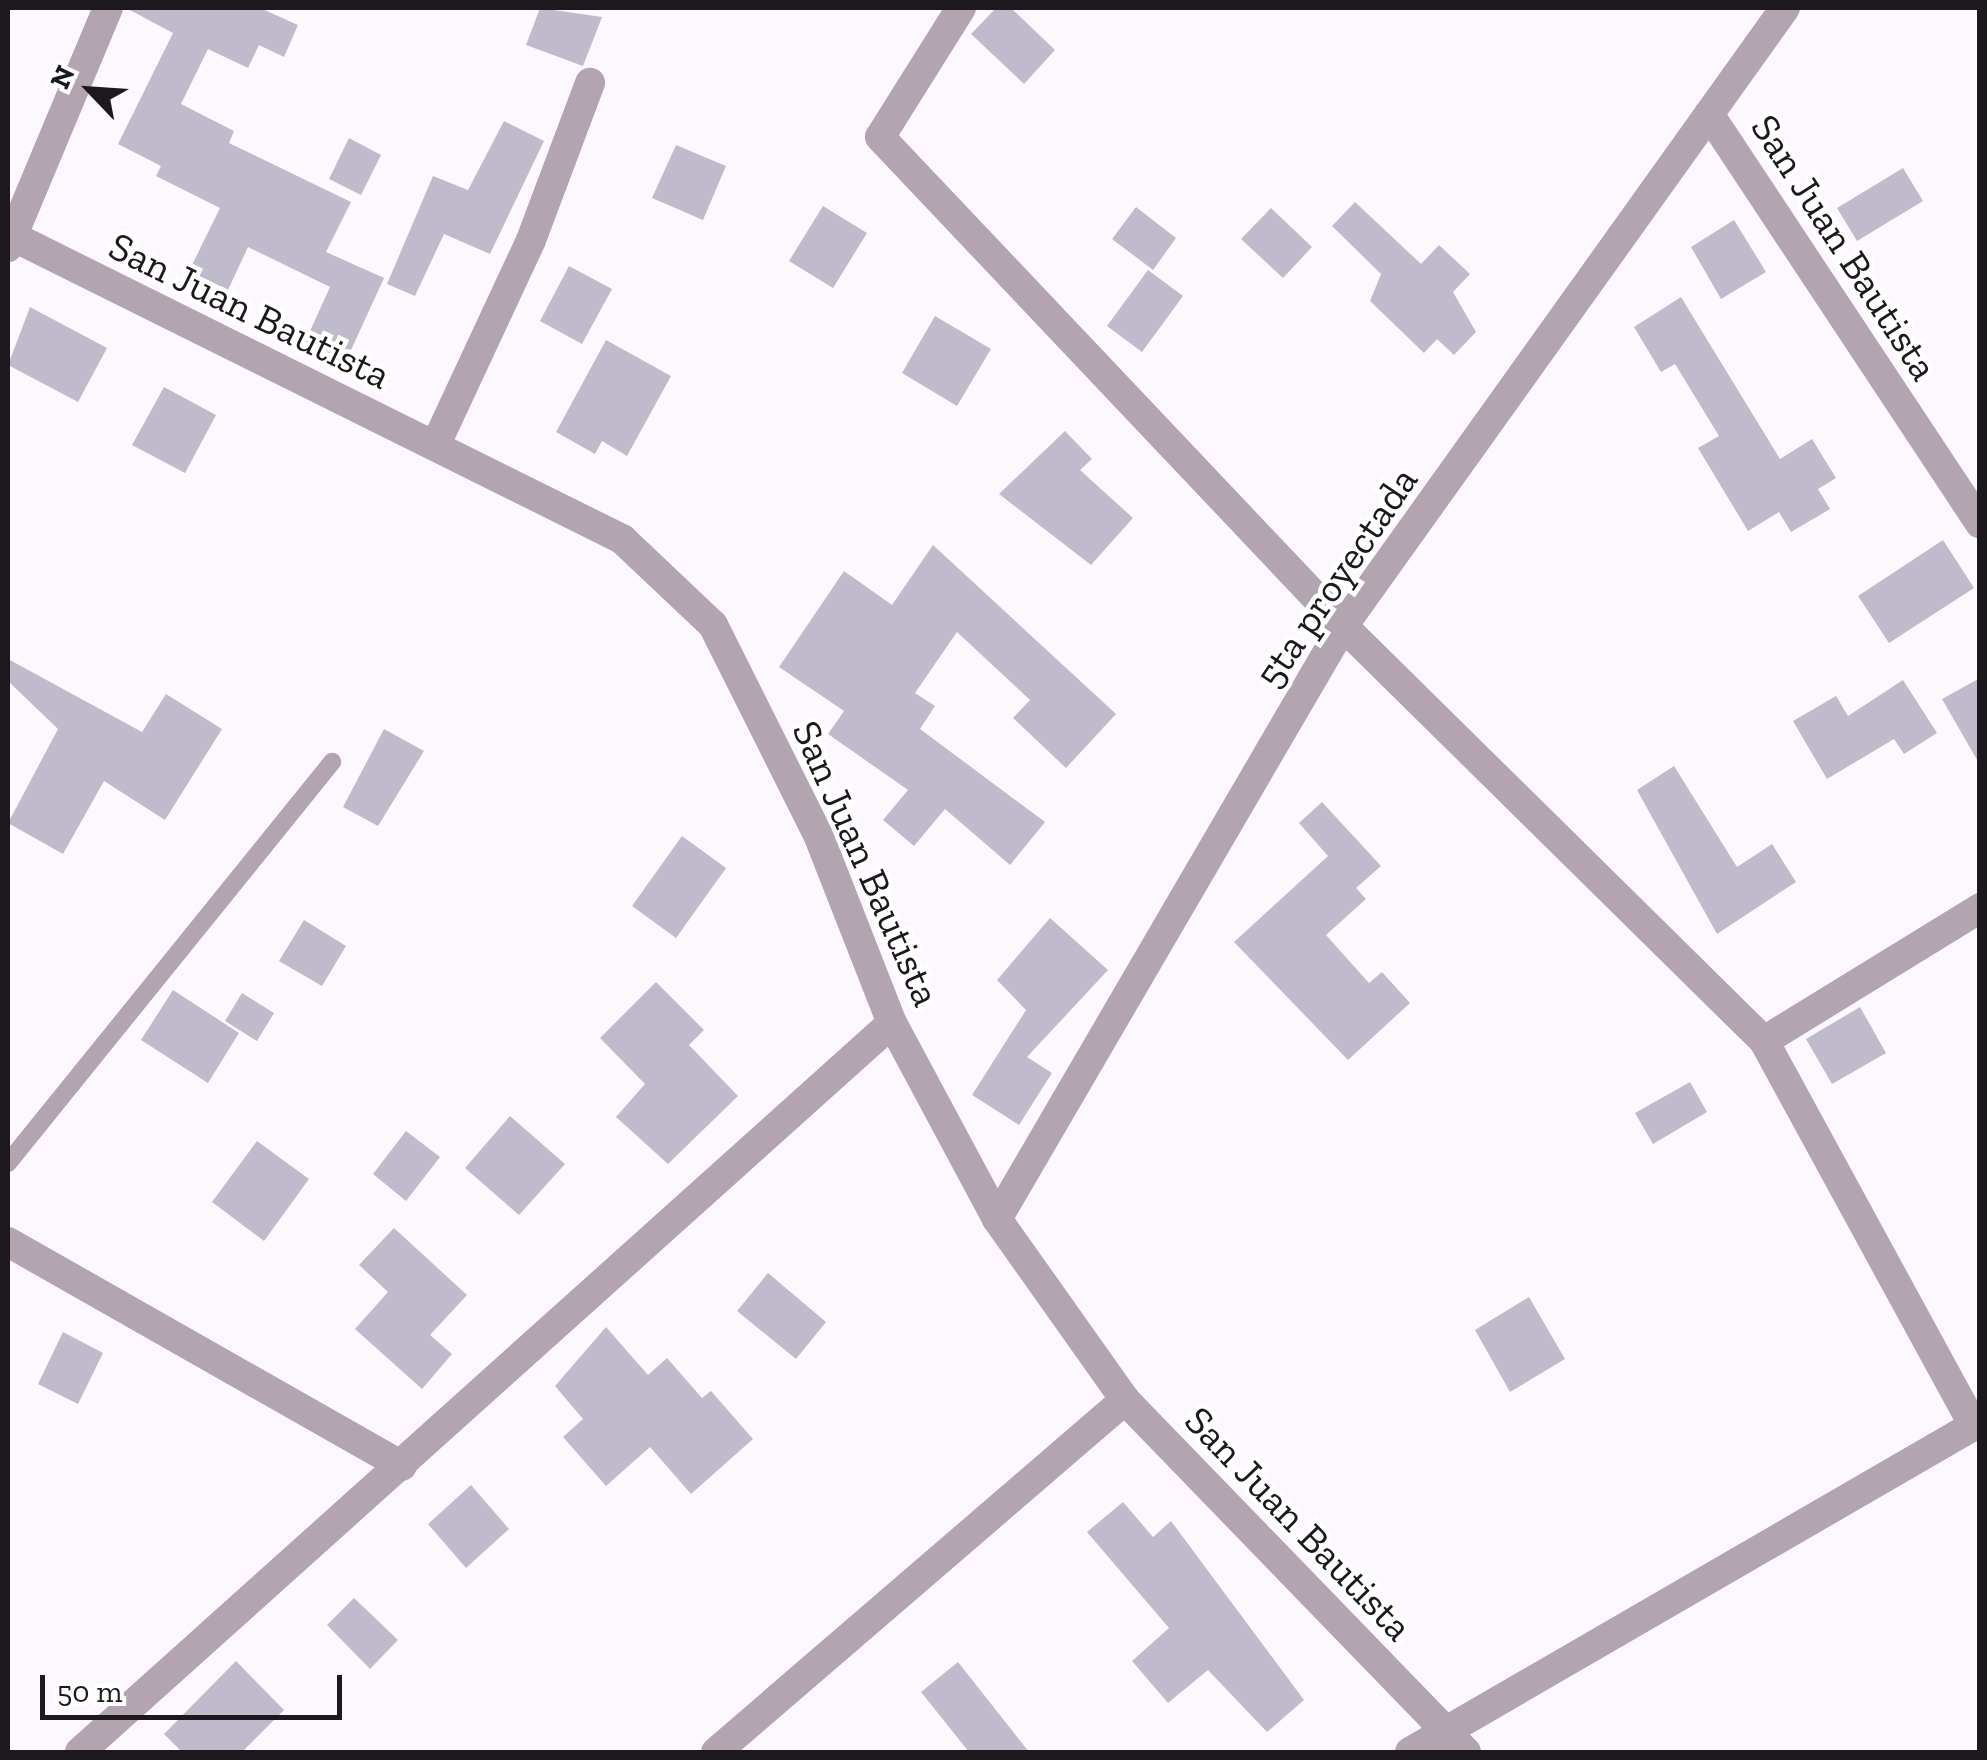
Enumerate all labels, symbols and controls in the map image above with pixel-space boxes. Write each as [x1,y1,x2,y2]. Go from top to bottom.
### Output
north arrow [40,40,140,140]
text: N [43,60,82,94]
street label: San Juan Bautista [1741,105,1949,389]
street label: San Juan Bautista [101,221,399,399]
street label: 5ta proyectada [1245,458,1427,696]
street label: San Juan Bautista [783,713,951,1013]
street label: San Juan Bautista [1175,1396,1423,1650]
scale bar [45,1655,348,1717]
text: 50 m [57,1674,122,1710]

